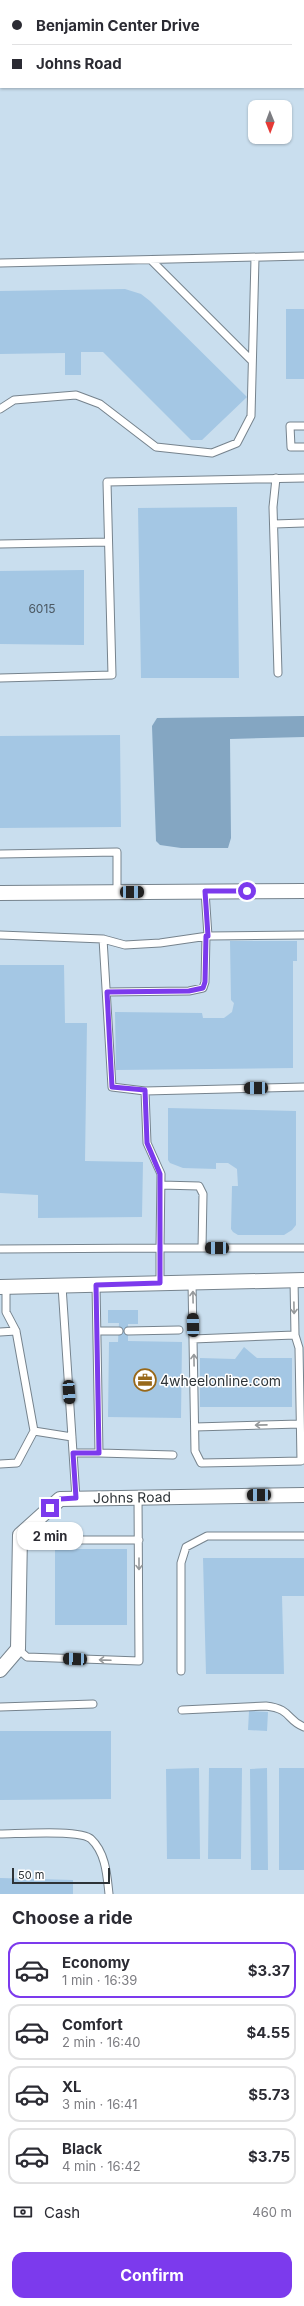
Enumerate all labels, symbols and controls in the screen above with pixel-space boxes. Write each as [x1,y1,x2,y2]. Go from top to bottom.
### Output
text: Benjamin Center Drive [36,16,200,35]
text: Johns Road [36,54,122,73]
north arrow [248,100,292,144]
map controls [248,100,292,144]
house number: 6015 [28,601,56,616]
route start [238,882,256,900]
car [120,886,144,898]
car [244,1082,268,1094]
car [205,1242,229,1254]
one-way arrow [189,1291,197,1304]
one-way arrow [290,1301,298,1314]
car [187,1313,199,1337]
one-way arrow [190,1354,198,1367]
office icon: 4wheelonline.com [132,1367,158,1393]
place label: 4wheelonline.com [160,1372,281,1389]
car [62,1380,76,1404]
one-way arrow [255,1421,268,1429]
street label: Johns Road [93,1488,171,1506]
car [247,1489,271,1501]
route end [41,1499,59,1517]
callout: 2 min [17,1522,83,1550]
text: 2 min [33,1528,67,1544]
one-way arrow [135,1557,143,1570]
car [63,1653,87,1665]
one-way arrow [99,1656,112,1664]
scale bar [12,1866,110,1885]
text: 50 m [18,1868,44,1882]
text: Choose a ride [12,1907,133,1928]
icon: car [14,1952,50,1988]
text: Economy [62,1953,130,1972]
text: $3.37 [248,1961,290,1980]
text: 1 min · 16:39 [62,1972,137,1988]
icon: car [14,2014,50,2050]
text: Comfort [62,2015,123,2034]
text: $4.55 [246,2023,290,2042]
text: 2 min · 16:40 [62,2034,141,2050]
icon: car [14,2076,50,2112]
text: XL [62,2077,82,2096]
text: $5.73 [248,2085,290,2104]
text: 3 min · 16:41 [62,2096,138,2112]
icon: car [14,2138,50,2174]
text: Black [62,2139,102,2158]
text: $3.75 [248,2147,290,2166]
text: 4 min · 16:42 [62,2158,141,2174]
icon: cash [12,2201,34,2223]
text: Cash [44,2203,80,2222]
text: 460 m [252,2204,292,2220]
button: Confirm [12,2252,292,2298]

